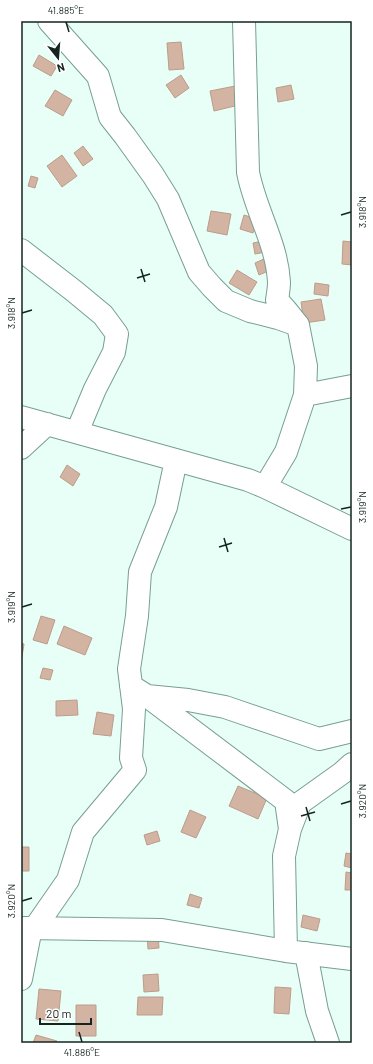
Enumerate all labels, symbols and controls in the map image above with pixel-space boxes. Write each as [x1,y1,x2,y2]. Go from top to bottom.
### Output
text: 41.885°E [48,4,84,16]
north arrow [38,38,78,78]
text: N [56,61,66,75]
text: 3.918°N [356,196,368,228]
text: 3.918°N [5,297,17,329]
text: 3.919°N [356,491,368,523]
text: 3.919°N [5,591,17,623]
text: 3.920°N [356,784,368,818]
text: 3.920°N [5,884,17,918]
scale bar [40,1000,91,1026]
text: 20 m [46,1006,72,1020]
text: 41.886°E [64,1046,100,1058]

